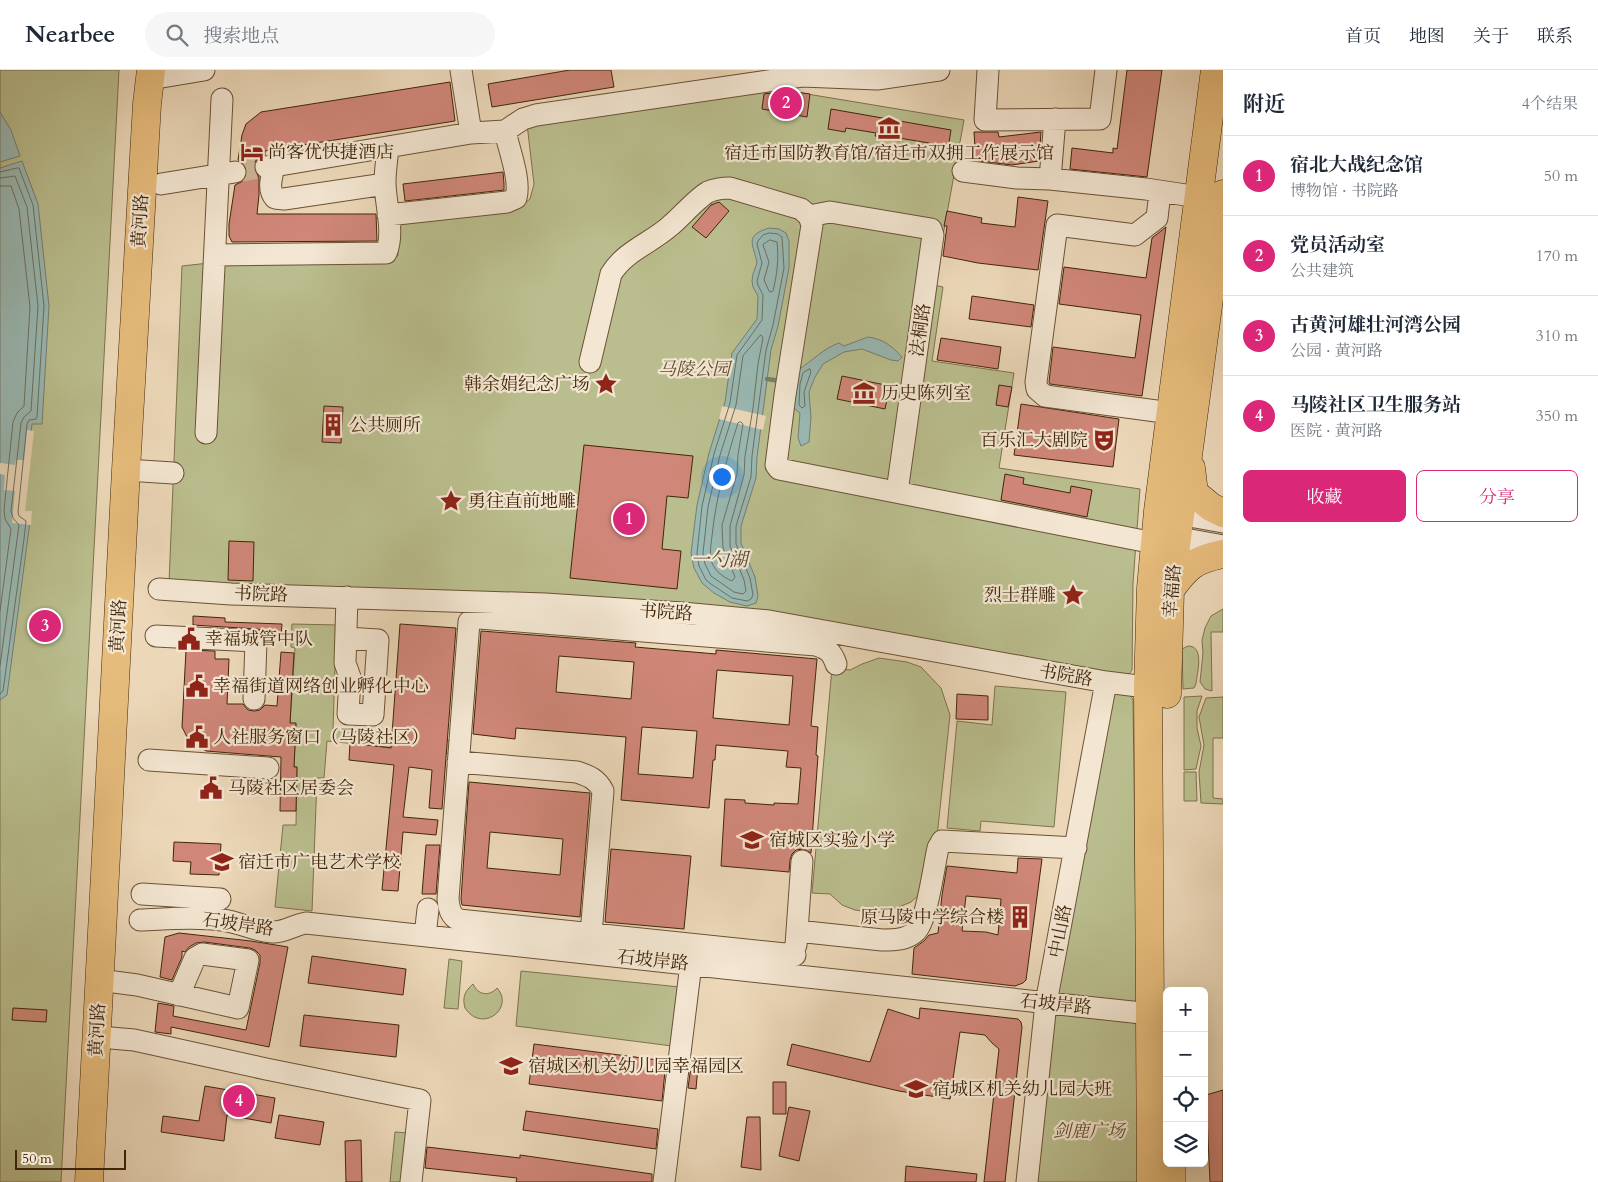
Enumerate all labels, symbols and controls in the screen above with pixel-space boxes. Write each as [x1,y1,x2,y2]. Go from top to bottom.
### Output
search box [145,12,495,57]
text: Nearbee [25,18,115,51]
icon: search [163,21,191,49]
text: 搜索地点 [203,23,279,49]
text: 首页 [1345,24,1381,49]
text: 地图 [1409,24,1445,49]
text: 关于 [1473,24,1509,49]
text: 联系 [1537,24,1573,49]
pin: 2 [770,84,802,122]
text: 附近 [1243,90,1285,119]
text: 4个结果 [1522,93,1578,115]
museum icon: 宿迁市国防教育馆/宿迁市双拥工作展示馆 [876,115,902,141]
hotel icon: 尚客优快捷酒店 [239,139,265,165]
place label: 尚客优快捷酒店 [268,140,394,165]
place label: 宿迁市国防教育馆/宿迁市双拥工作展示馆 [724,141,1054,166]
text: 宿北大战纪念馆 [1290,152,1423,178]
text: 1 [1255,165,1263,187]
text: 50 m [1544,165,1578,187]
text: 博物馆 · 书院路 [1290,180,1399,202]
street label: 黄河路 [127,193,154,249]
text: 党员活动室 [1290,232,1385,258]
text: 2 [1255,245,1263,267]
text: 170 m [1536,245,1578,267]
text: 公共建筑 [1290,260,1354,282]
street label: 法桐路 [904,302,937,359]
text: 古黄河雄壮河湾公园 [1290,312,1461,338]
text: 3 [1255,325,1263,347]
text: 310 m [1536,325,1578,347]
text: 公园 · 黄河路 [1290,340,1383,362]
park label: 马陵公园 [658,357,733,382]
place icon: 韩余娟纪念广场 [593,371,619,397]
place label: 韩余娟纪念广场 [464,372,590,397]
museum icon: 历史陈列室 [851,380,877,406]
place label: 历史陈列室 [881,381,971,406]
text: 马陵社区卫生服务站 [1290,392,1461,418]
text: 4 [1255,405,1263,427]
text: 350 m [1536,405,1578,427]
building icon: 公共厕所 [320,412,346,438]
place label: 公共厕所 [349,413,421,438]
text: 医院 · 黄河路 [1290,420,1383,442]
theatre icon: 百乐汇大剧院 [1091,427,1117,453]
place label: 百乐汇大剧院 [980,428,1088,453]
your location [709,464,735,490]
button: 收藏 [1243,470,1406,522]
button: 分享 [1416,470,1578,522]
place icon: 勇往直前地雕 [438,488,464,514]
place label: 勇往直前地雕 [468,489,576,514]
pin: 1 [613,500,645,538]
water label: 一勺湖 [690,547,750,573]
street label: 幸福路 [1158,563,1187,619]
street label: 书院路 [234,581,288,608]
place icon: 烈士群雕 [1060,582,1086,608]
place label: 烈士群雕 [984,583,1056,608]
street label: 黄河路 [105,598,132,654]
street label: 书院路 [638,598,694,627]
pin: 3 [29,607,61,645]
public building icon: 幸福城管中队 [176,626,202,652]
place label: 幸福城管中队 [205,627,313,652]
street label: 书院路 [1037,658,1095,692]
public building icon: 幸福街道网络创业孵化中心 [184,673,210,699]
place label: 幸福街道网络创业孵化中心 [213,674,429,699]
public building icon: 人社服务窗口（马陵社区） [184,724,210,750]
place label: 人社服务窗口（马陵社区） [213,725,429,750]
public building icon: 马陵社区居委会 [198,775,224,801]
place label: 马陵社区居委会 [228,776,354,801]
school or university icon: 宿城区实验小学 [739,827,765,853]
place label: 宿城区实验小学 [769,828,895,853]
school or university icon: 宿迁市广电艺术学校 [209,849,235,875]
place label: 宿迁市广电艺术学校 [238,850,400,875]
street label: 中山路 [1043,902,1078,960]
building icon: 原马陵中学综合楼 [1007,904,1033,930]
place label: 原马陵中学综合楼 [860,905,1004,930]
street label: 石坡岸路 [201,907,275,942]
street label: 石坡岸路 [616,944,690,977]
map controls [1163,987,1208,1167]
button: + [1163,987,1208,1032]
street label: 石坡岸路 [1019,988,1093,1021]
street label: 黄河路 [84,1002,111,1058]
button: − [1163,1032,1208,1077]
school or university icon: 宿城区机关幼儿园幸福园区 [498,1053,524,1079]
place label: 宿城区机关幼儿园幸福园区 [528,1054,744,1079]
school or university icon: 宿城区机关幼儿园大班 [903,1076,929,1102]
place label: 宿城区机关幼儿园大班 [932,1077,1112,1102]
button: locate [1163,1077,1208,1122]
pin: 4 [223,1082,255,1120]
park label: 剑鹿广场 [1053,1119,1127,1144]
button: layers [1163,1122,1208,1167]
scale bar [15,1147,126,1170]
text: 50 m [22,1149,52,1168]

